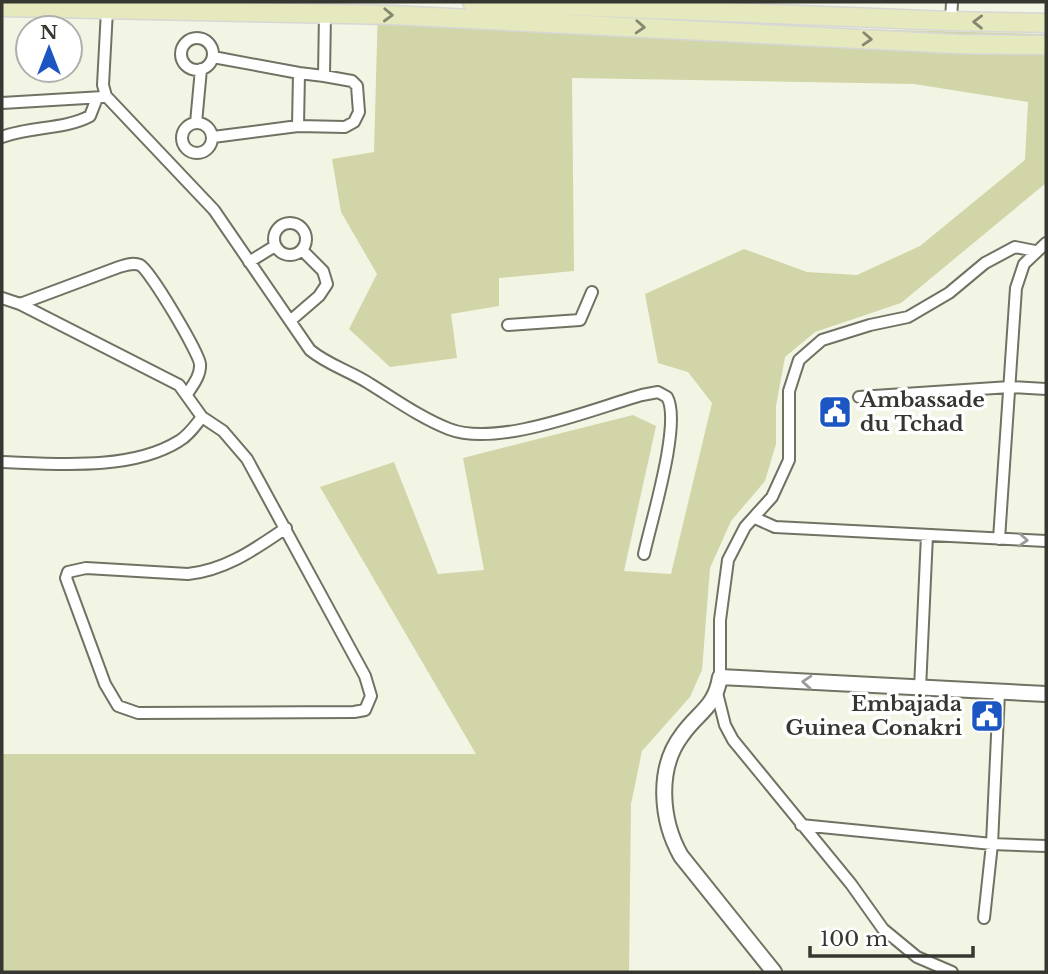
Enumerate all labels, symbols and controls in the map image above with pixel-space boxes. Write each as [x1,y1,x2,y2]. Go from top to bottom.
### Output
one-way arrow [383,7,394,22]
north arrow [14,14,84,84]
one-way arrow [972,14,983,30]
one-way arrow [635,19,646,34]
text: N [40,21,58,44]
one-way arrow [862,32,873,47]
place label: Ambassade du Tchad [859,387,985,437]
public building icon: Ambassade du Tchad [816,393,854,431]
one-way arrow [1017,532,1028,547]
one-way arrow [801,675,812,690]
place label: Embajada Guinea Conakri [785,691,962,741]
public building icon: Embajada Guinea Conakri [968,697,1006,735]
scale bar [810,914,973,958]
text: 100 m [820,926,888,952]

